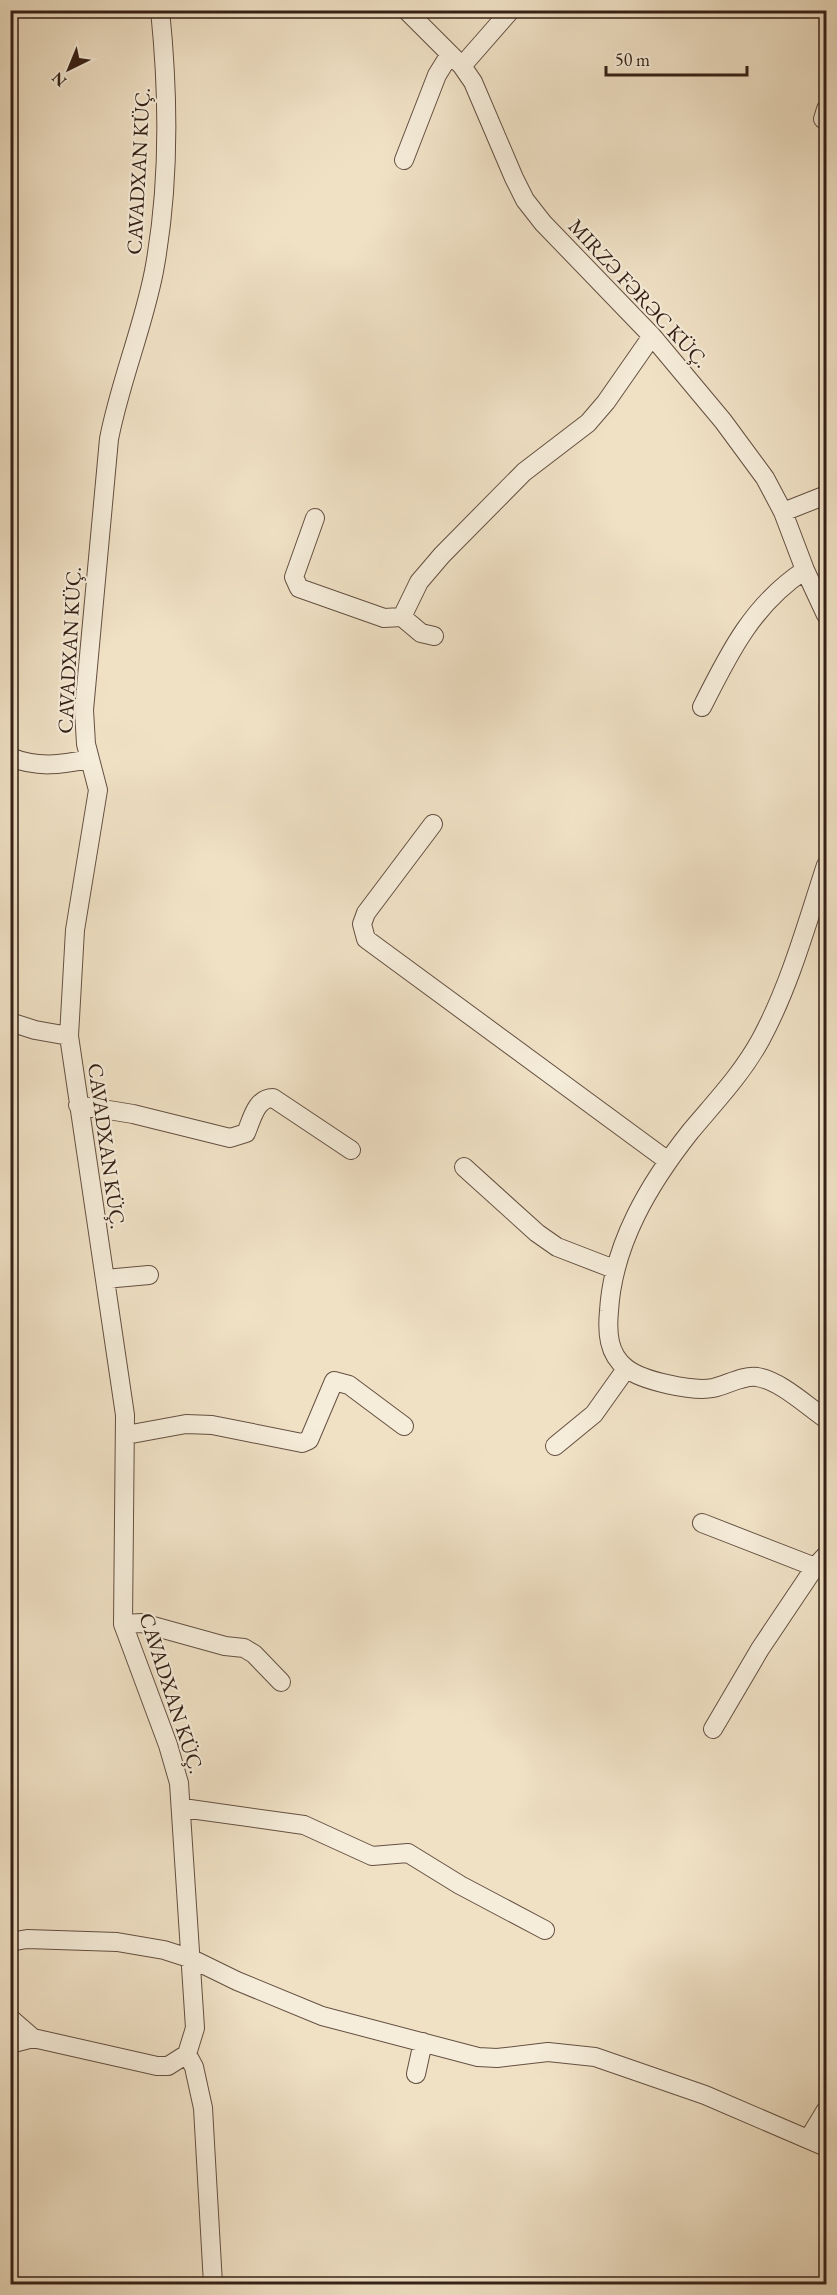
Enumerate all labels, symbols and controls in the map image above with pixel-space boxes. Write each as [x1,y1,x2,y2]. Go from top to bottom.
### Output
north arrow [39,39,99,99]
scale bar [606,39,747,77]
text: 50 m [615,48,650,71]
text: N [47,67,71,92]
street label: CAVADXAN KÜÇ. [120,87,156,255]
street label: MIRZƏ FƏRƏC KÜÇ. [563,213,715,373]
street label: CAVADXAN KÜÇ. [51,566,87,734]
street label: CAVADXAN KÜÇ. [82,1061,132,1231]
street label: CAVADXAN KÜÇ. [133,1609,211,1777]

